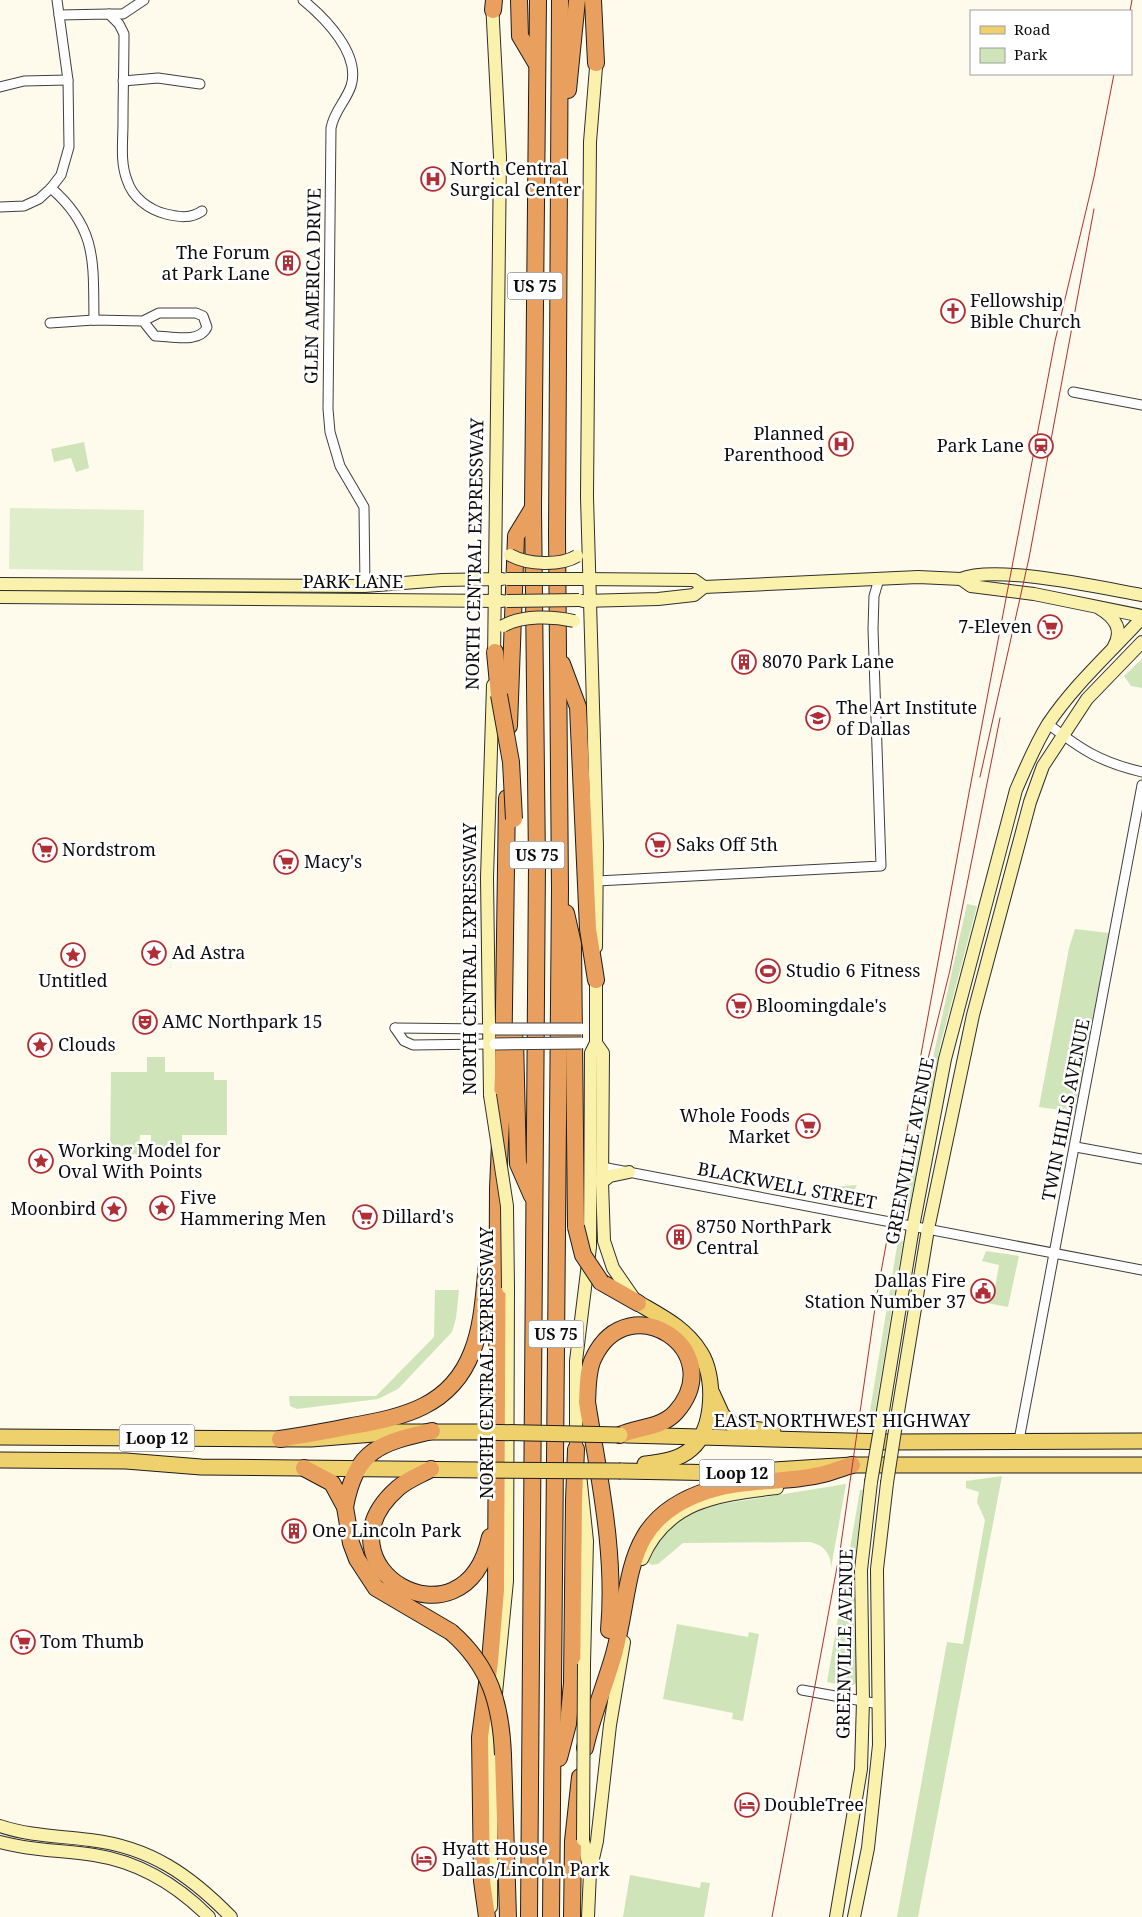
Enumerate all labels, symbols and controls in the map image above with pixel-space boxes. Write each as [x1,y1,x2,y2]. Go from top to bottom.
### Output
legend [970,10,1132,75]
text: Road [1014,19,1050,39]
text: Park [1014,44,1048,64]
place label: North Central Surgical Center [450,156,582,201]
hospital icon: North Central Surgical Center [420,166,446,192]
street label: GLEN AMERICA DRIVE [298,188,326,384]
place label: The Forum at Park Lane [162,240,270,285]
building icon: The Forum at Park Lane [275,250,301,276]
road number: US 75 [508,272,562,300]
place label: Fellowship Bible Church [970,288,1081,333]
church icon: Fellowship Bible Church [940,298,966,324]
street label: NORTH CENTRAL EXPRESSWAY [460,417,488,690]
place label: Planned Parenthood [724,421,824,466]
hospital icon: Planned Parenthood [828,431,854,457]
place label: Park Lane [937,433,1024,457]
station icon: Park Lane [1028,433,1054,459]
street label: PARK LANE [303,569,403,593]
place label: 7-Eleven [958,614,1032,638]
supermarket icon: 7-Eleven [1037,614,1063,640]
building icon: 8070 Park Lane [731,649,757,675]
place label: 8070 Park Lane [762,649,894,673]
place label: The Art Institute of Dallas [836,695,977,740]
school or university icon: The Art Institute of Dallas [805,705,831,731]
street label: NORTH CENTRAL EXPRESSWAY [457,822,481,1095]
supermarket icon: Saks Off 5th [645,832,671,858]
place label: Saks Off 5th [676,832,778,856]
supermarket icon: Nordstrom [32,837,58,863]
place label: Nordstrom [62,837,156,861]
road number: US 75 [510,842,564,868]
supermarket icon: Macy's [273,849,299,875]
place label: Macy's [304,849,362,873]
place icon: Ad Astra [141,940,167,966]
place label: Ad Astra [172,940,245,964]
place icon: Untitled [60,942,86,968]
sports icon: Studio 6 Fitness [755,958,781,984]
place label: Studio 6 Fitness [786,958,920,982]
place label: Untitled [38,968,108,992]
supermarket icon: Bloomingdale's [726,993,752,1019]
place label: Bloomingdale's [756,993,887,1017]
theatre icon: AMC Northpark 15 [132,1009,158,1035]
place label: AMC Northpark 15 [162,1009,323,1033]
street label: TWIN HILLS AVENUE [1036,1017,1094,1203]
place icon: Clouds [27,1032,53,1058]
place label: Clouds [58,1032,116,1056]
street label: GREENVILLE AVENUE [879,1055,939,1247]
place label: Whole Foods Market [680,1103,790,1148]
supermarket icon: Whole Foods Market [795,1113,821,1139]
place label: Working Model for Oval With Points [58,1138,221,1183]
place icon: Working Model for Oval With Points [28,1148,54,1174]
street label: BLACKWELL STREET [696,1156,879,1214]
place label: Five Hammering Men [180,1185,327,1230]
place icon: Five Hammering Men [149,1195,175,1221]
place label: Moonbird [10,1196,96,1220]
place icon: Moonbird [101,1196,127,1222]
supermarket icon: Dillard's [352,1204,378,1230]
place label: Dillard's [382,1204,454,1228]
place label: 8750 NorthPark Central [696,1214,832,1259]
building icon: 8750 NorthPark Central [666,1224,692,1250]
street label: NORTH CENTRAL EXPRESSWAY [474,1226,498,1499]
place label: Dallas Fire Station Number 37 [805,1268,966,1313]
public building icon: Dallas Fire Station Number 37 [970,1278,996,1304]
road number: US 75 [528,1320,584,1348]
street label: EAST NORTHWEST HIGHWAY [714,1408,971,1432]
road number: Loop 12 [120,1425,194,1452]
road number: Loop 12 [700,1460,774,1486]
building icon: One Lincoln Park [281,1518,307,1544]
place label: One Lincoln Park [312,1518,461,1542]
street label: GREENVILLE AVENUE [830,1549,858,1739]
supermarket icon: Tom Thumb [10,1629,36,1655]
place label: Tom Thumb [40,1629,144,1653]
hotel icon: DoubleTree [734,1792,760,1818]
place label: DoubleTree [764,1792,864,1816]
place label: Hyatt House Dallas/Lincoln Park [442,1836,610,1881]
hotel icon: Hyatt House Dallas/Lincoln Park [411,1846,437,1872]

